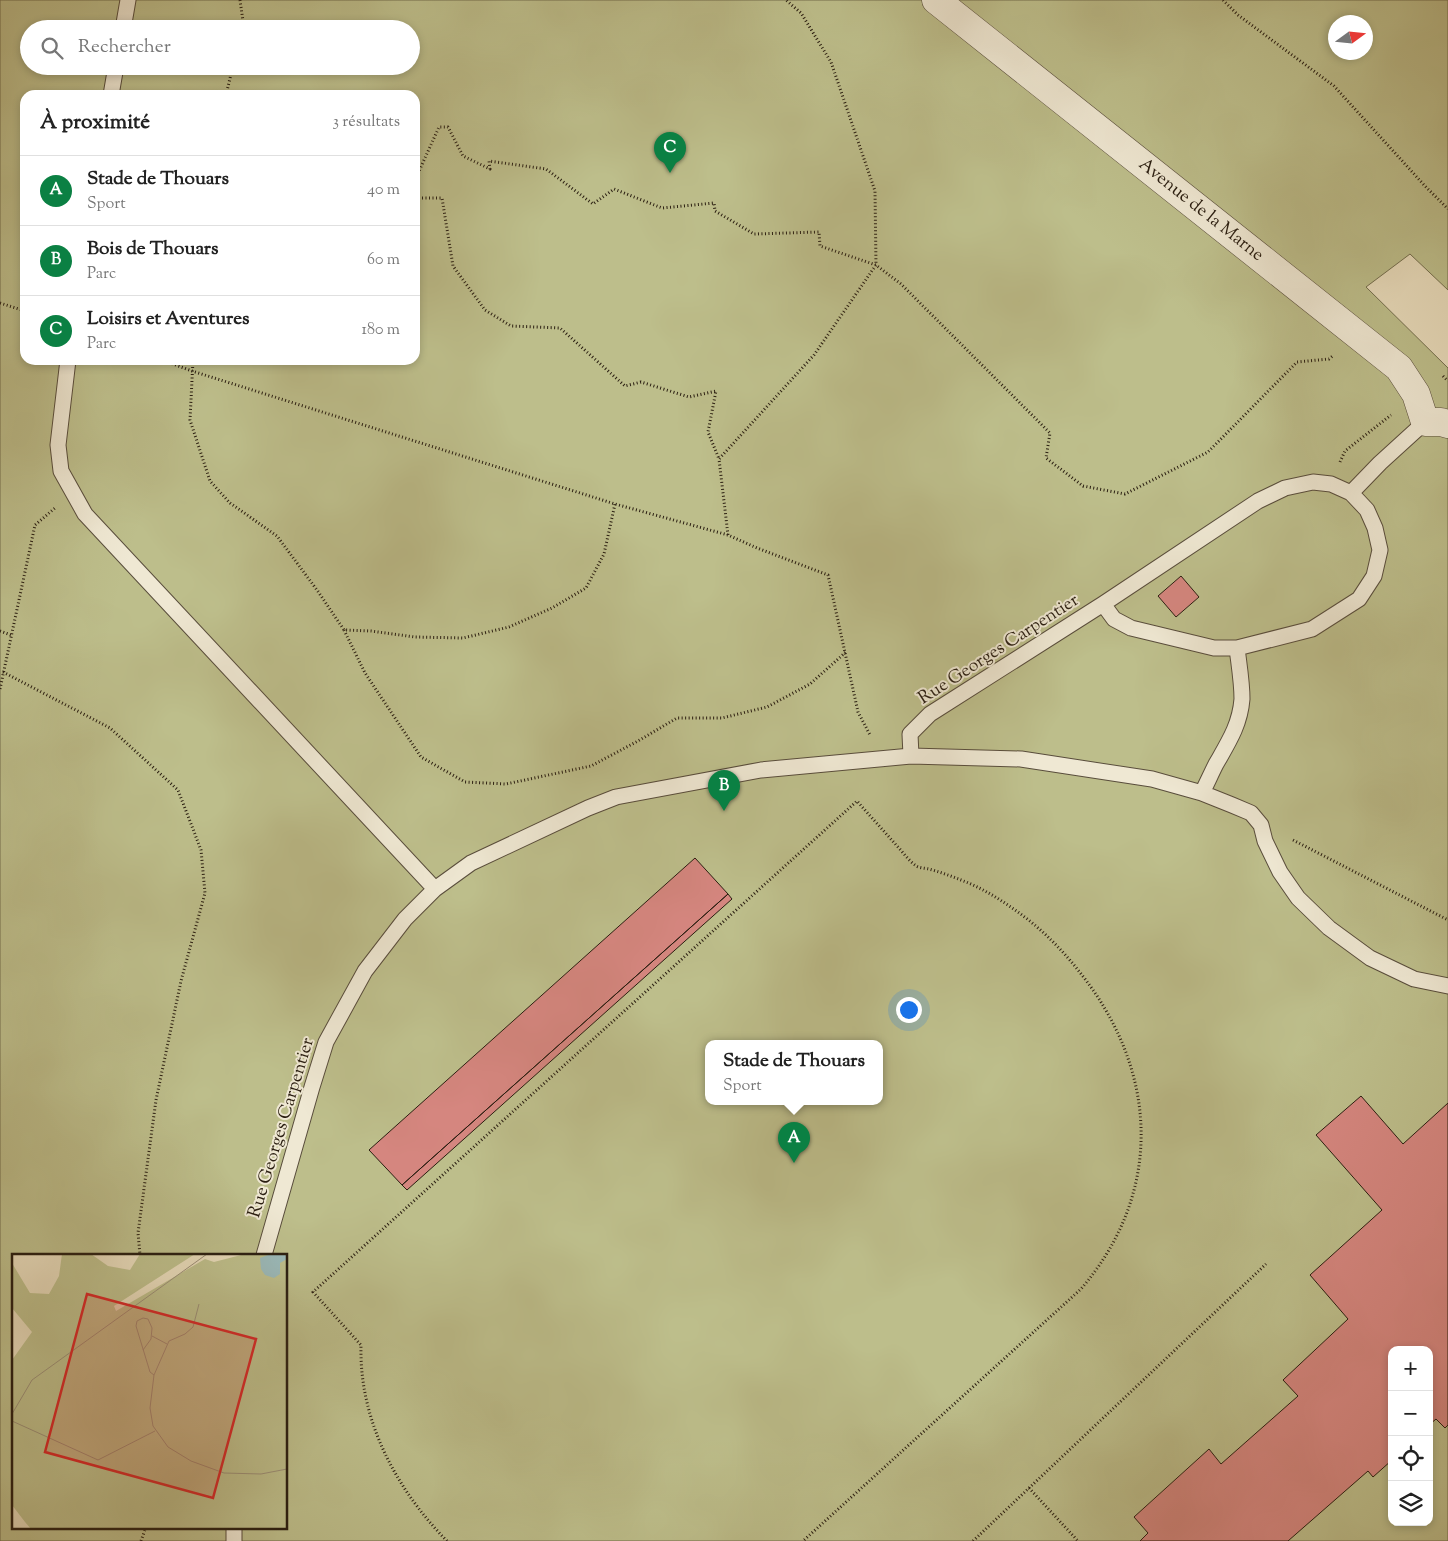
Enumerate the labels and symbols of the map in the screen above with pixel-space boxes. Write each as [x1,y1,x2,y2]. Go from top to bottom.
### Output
north arrow [1328,15,1373,60]
pin: C [654,132,686,173]
street label: Avenue de la Marne [1132,152,1269,268]
street label: Rue Georges Carpentier [914,588,1085,712]
pin: B [708,770,740,811]
your location [896,997,922,1023]
street label: Rue Georges Carpentier [242,1035,322,1221]
pin: A [778,1122,810,1163]
inset map [12,1254,288,1528]

